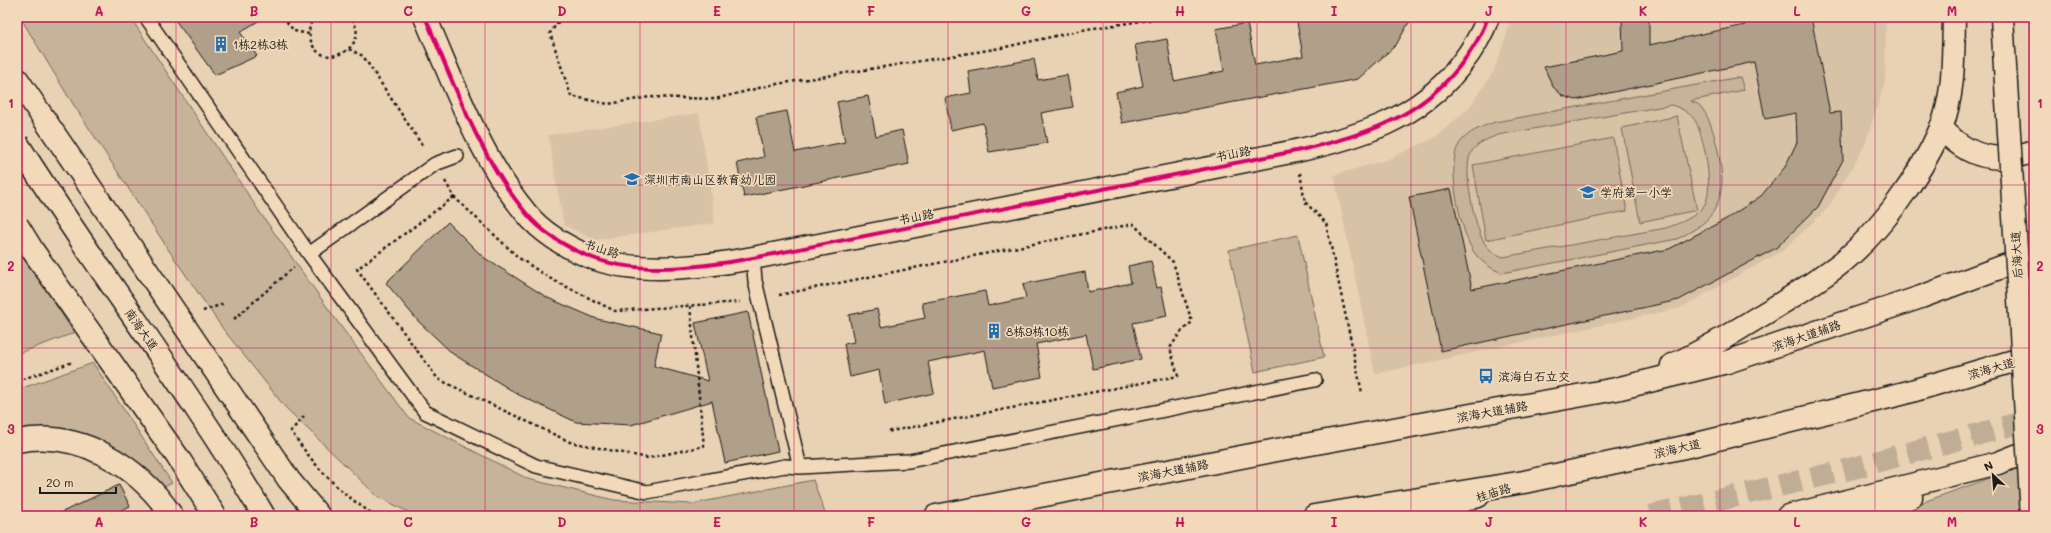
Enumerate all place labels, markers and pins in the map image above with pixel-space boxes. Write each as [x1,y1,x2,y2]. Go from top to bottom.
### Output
building icon: 1栋2栋3栋 [212,35,230,53]
place label: 1栋2栋3栋 [233,36,288,52]
school or university icon: 深圳市南山区教育幼儿园 [623,170,641,188]
place label: 深圳市南山区教育幼儿园 [644,171,776,187]
school or university icon: 学府第一小学 [1579,183,1597,201]
place label: 学府第一小学 [1600,184,1672,200]
building icon: 8栋9栋10栋 [985,322,1003,340]
place label: 8栋9栋10栋 [1006,323,1069,339]
bus stop icon: 滨海白石立交 [1477,367,1495,385]
place label: 滨海白石立交 [1498,368,1570,384]

